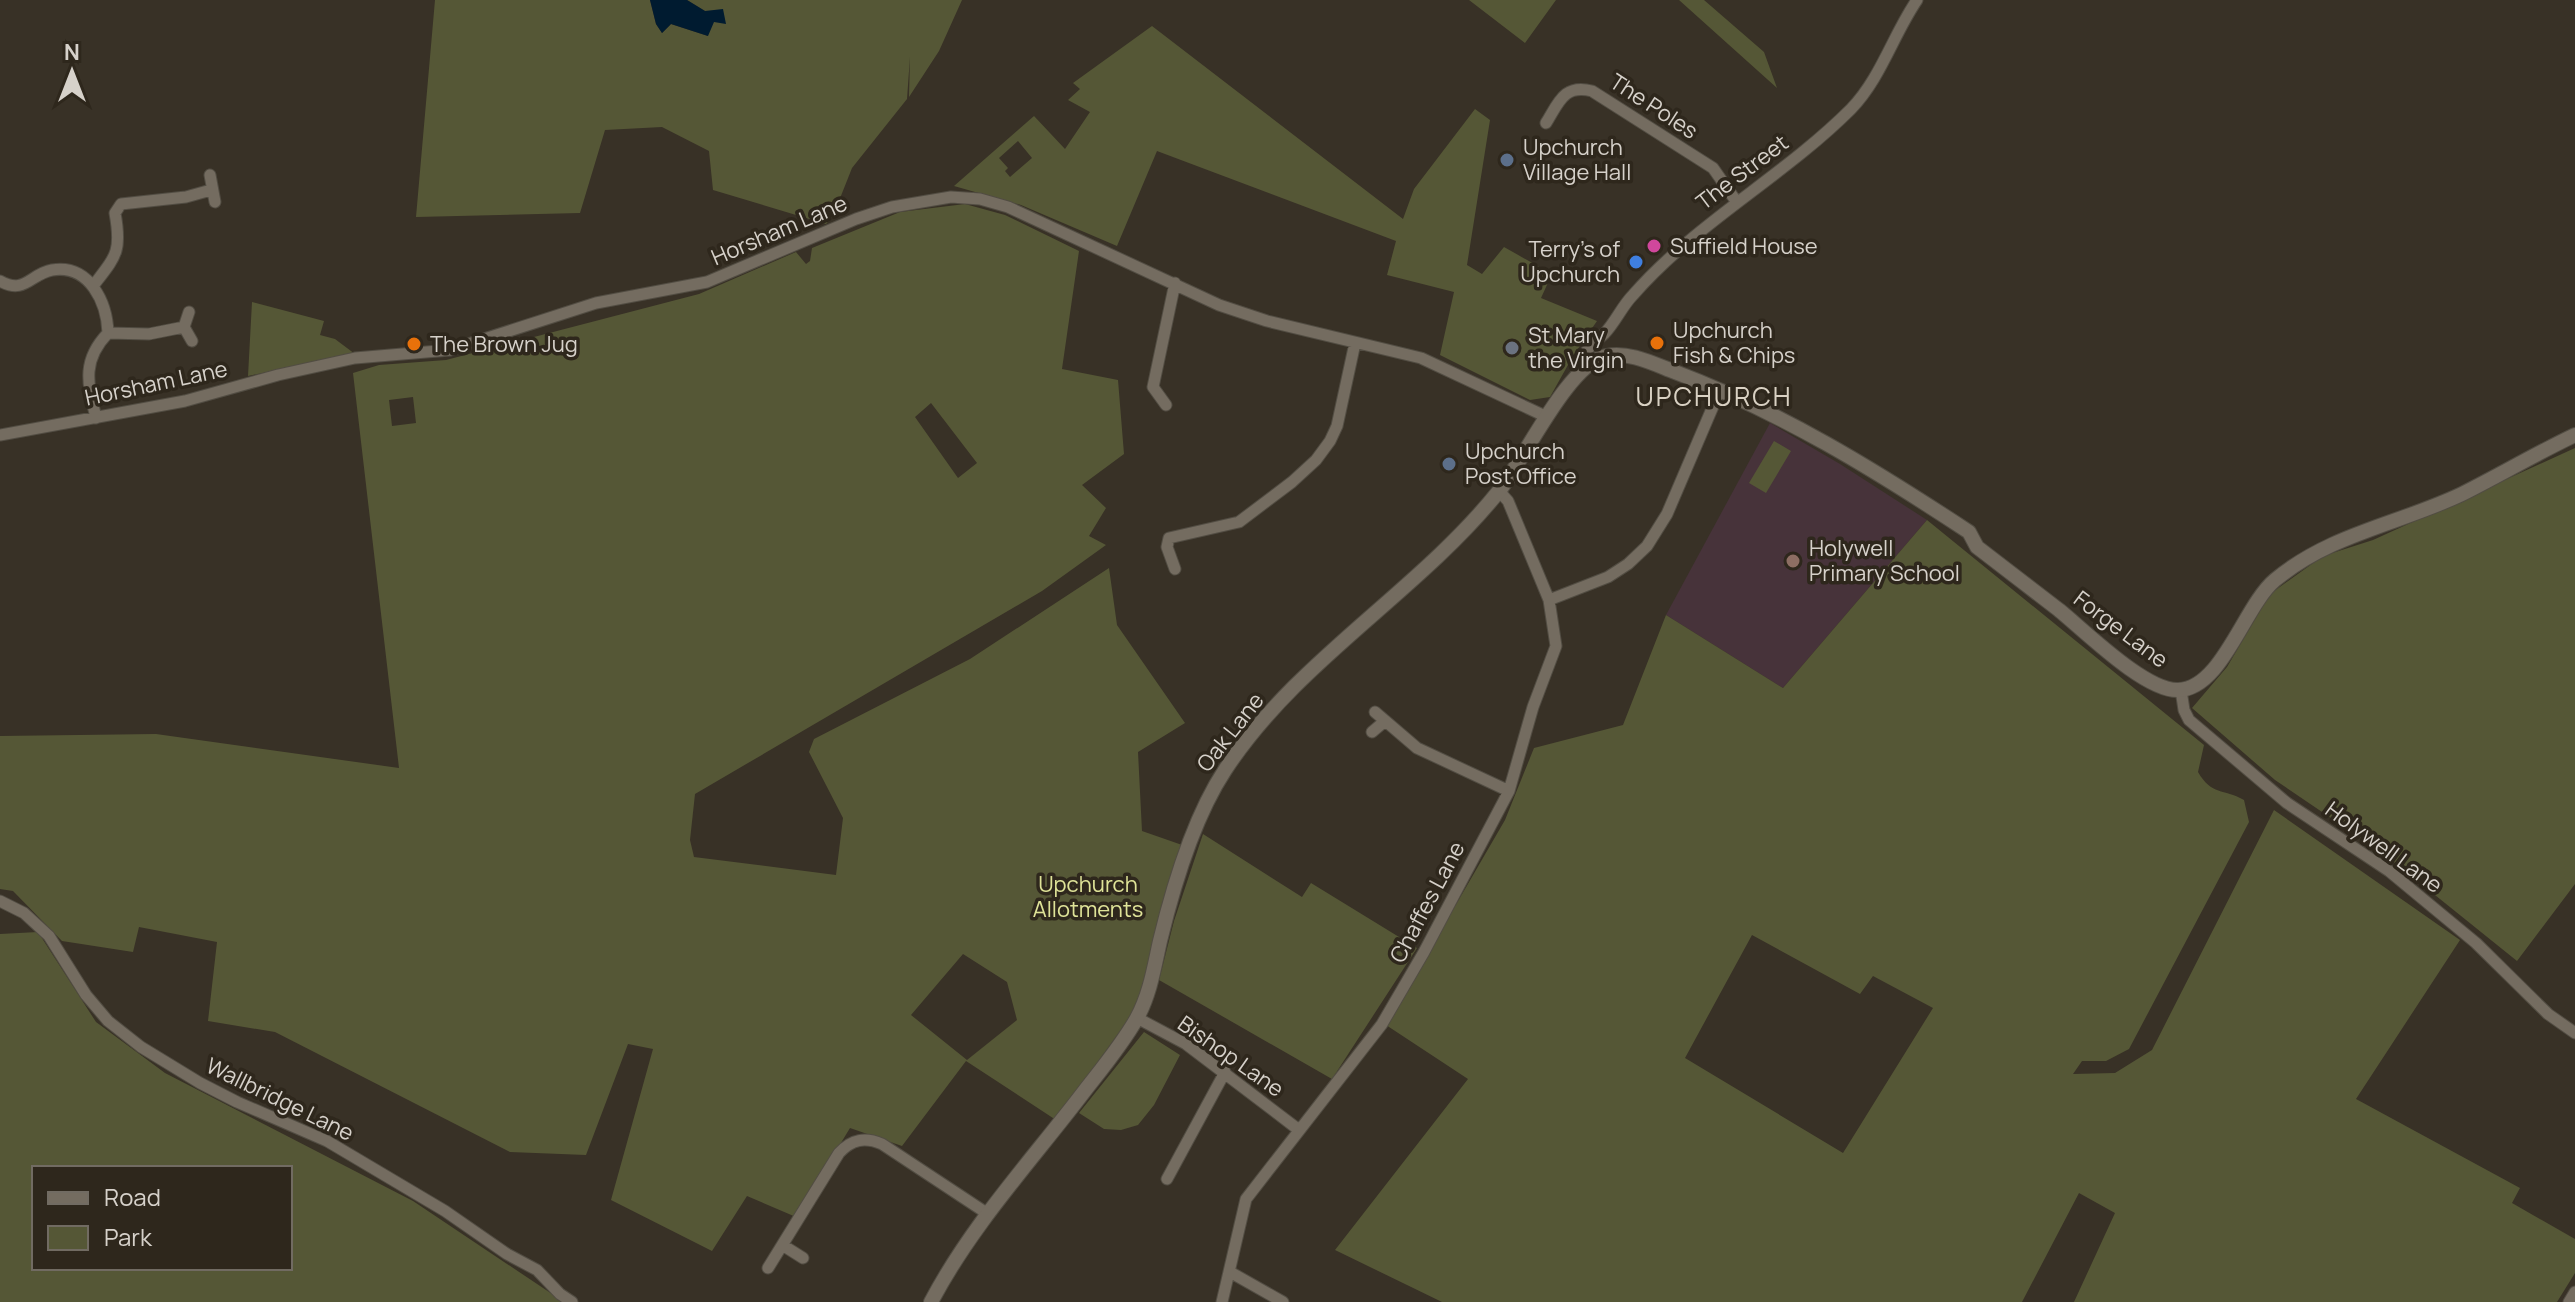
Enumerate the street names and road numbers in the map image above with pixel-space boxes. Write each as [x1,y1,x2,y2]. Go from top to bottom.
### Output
street label: The Poles [1604,66,1704,146]
street label: The Street [1690,127,1794,217]
street label: Horsham Lane [707,188,852,272]
street label: Horsham Lane [82,353,230,413]
street label: Forge Lane [2068,584,2174,674]
street label: Oak Lane [1190,686,1270,778]
street label: Holywell Lane [2319,794,2449,900]
street label: Chaffes Lane [1382,836,1472,968]
street label: Bishop Lane [1172,1008,1290,1104]
street label: Wallbridge Lane [201,1050,359,1148]

